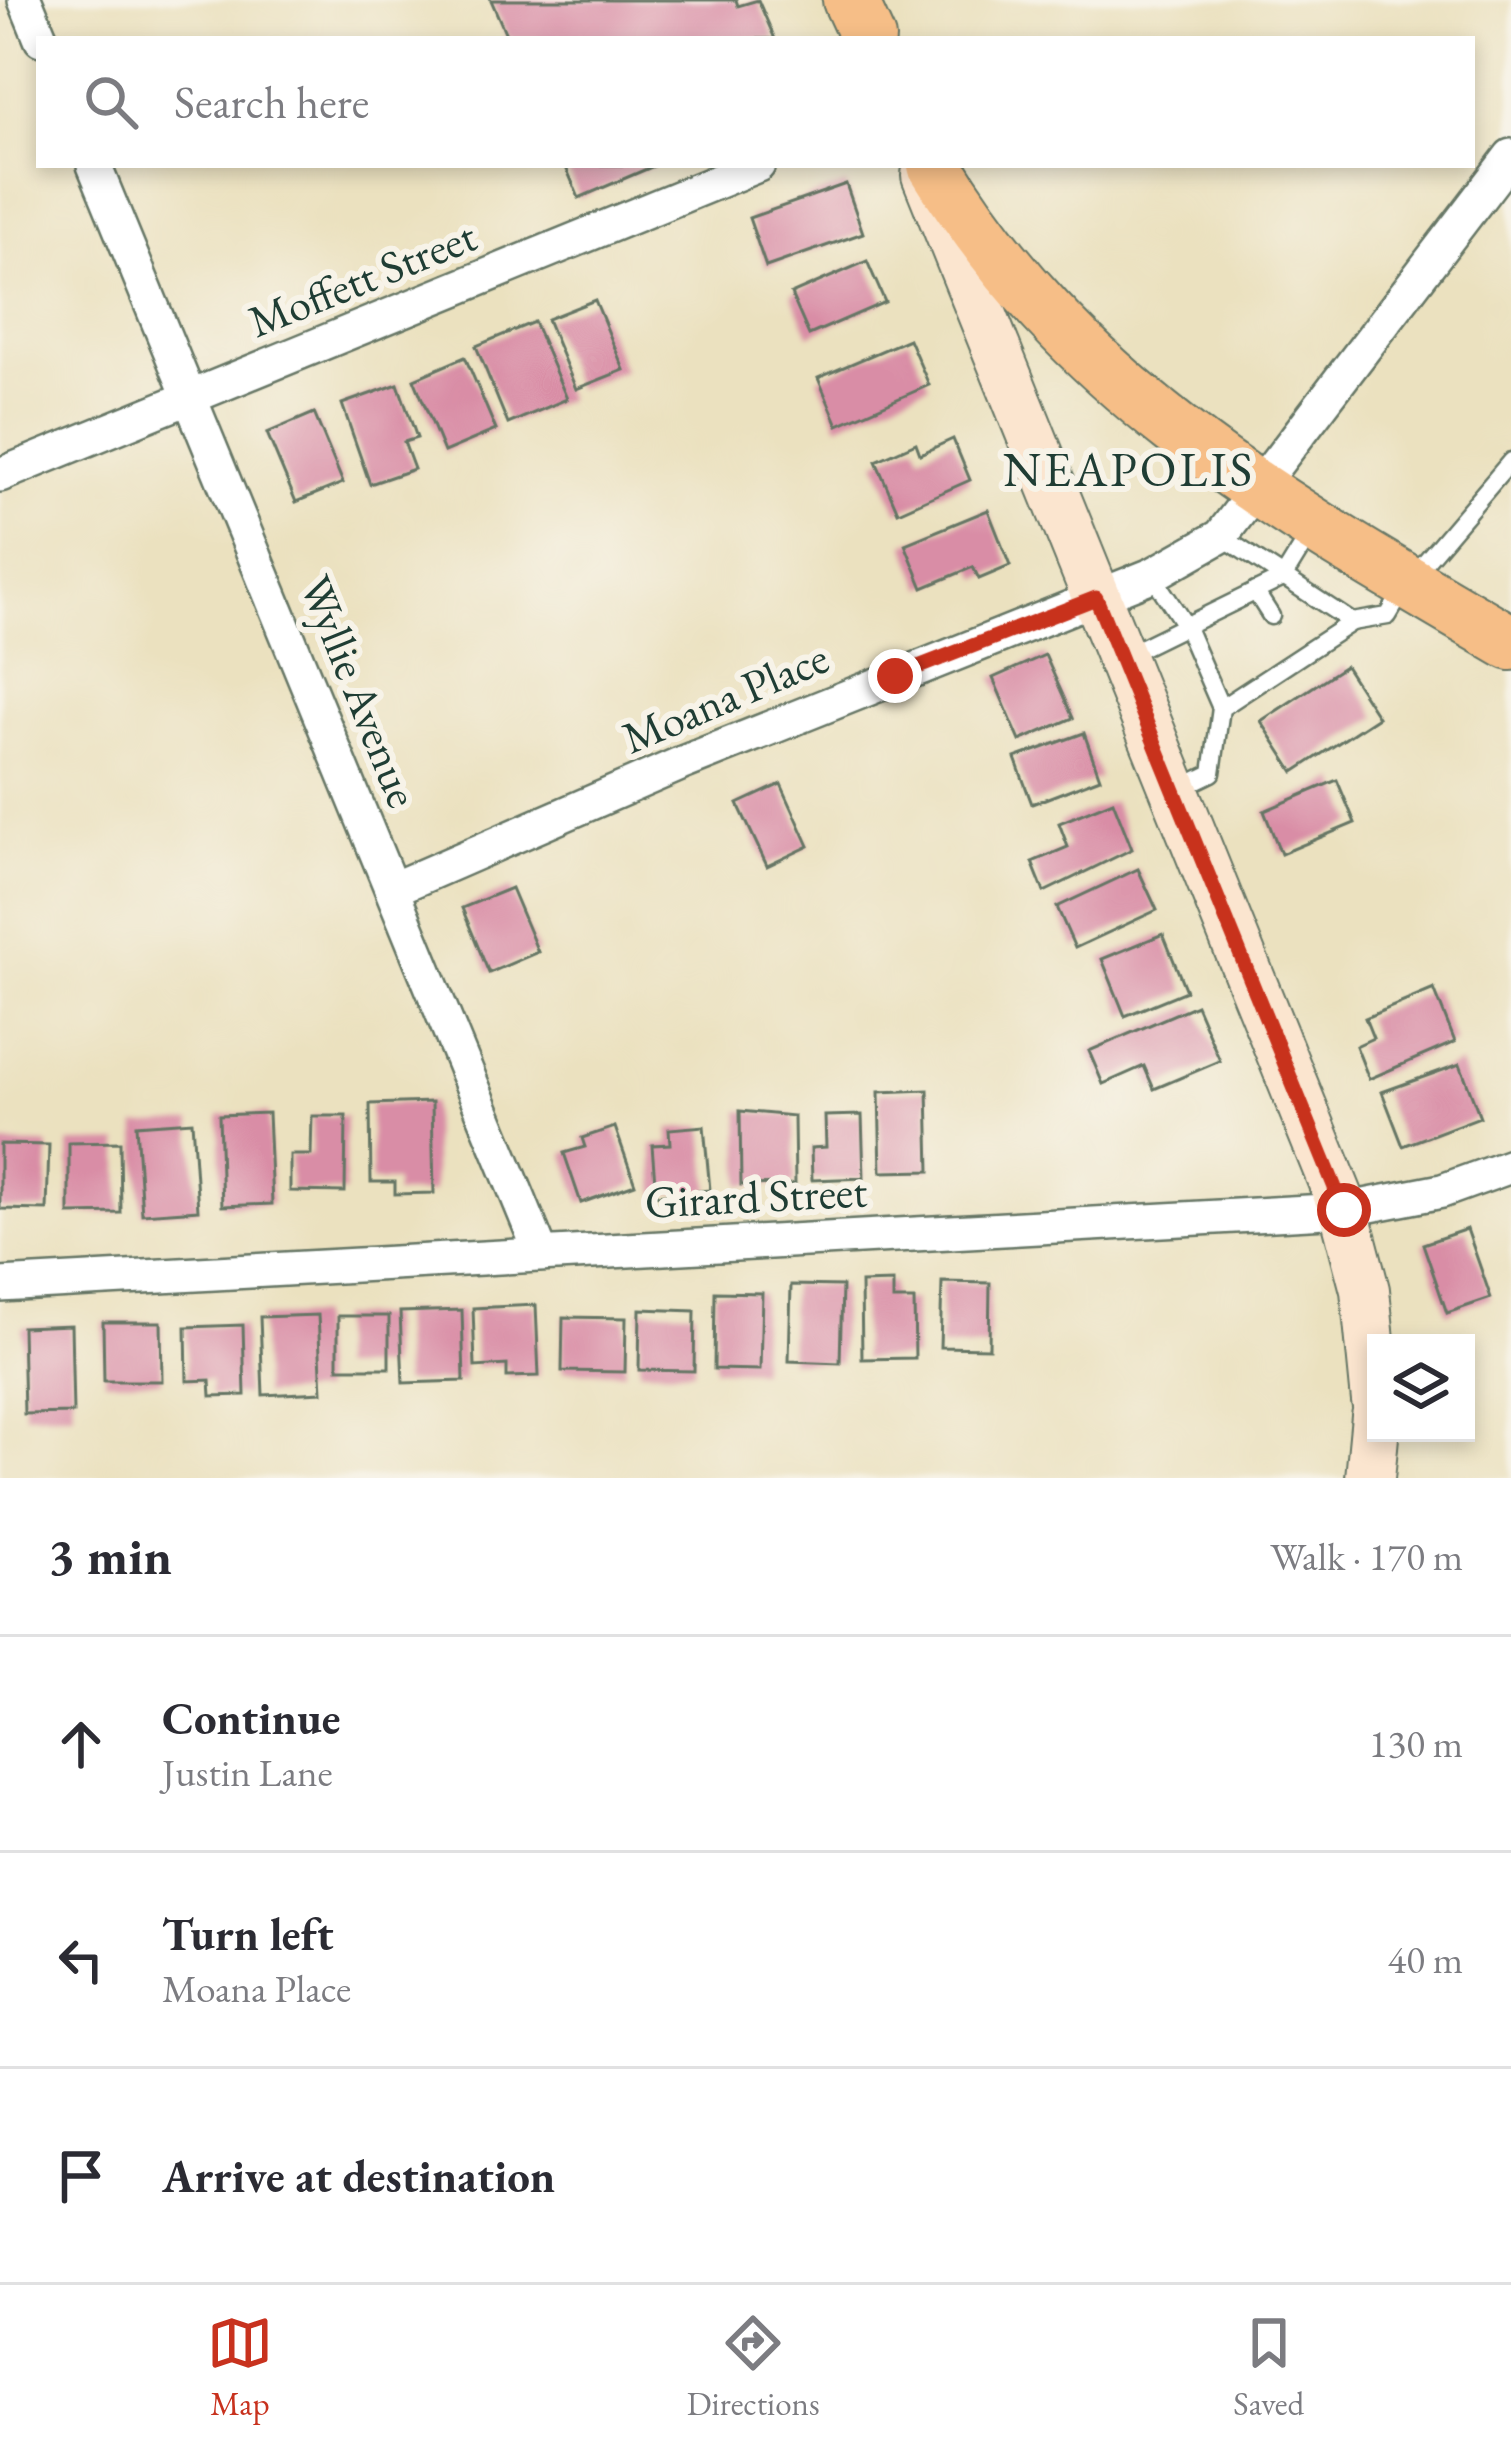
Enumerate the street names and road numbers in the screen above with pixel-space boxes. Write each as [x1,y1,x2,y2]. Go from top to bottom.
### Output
street label: Moffett Street [240,206,484,350]
street label: Wyllie Avenue [287,567,433,815]
street label: Moana Place [613,628,837,766]
street label: Girard Street [643,1161,869,1231]

